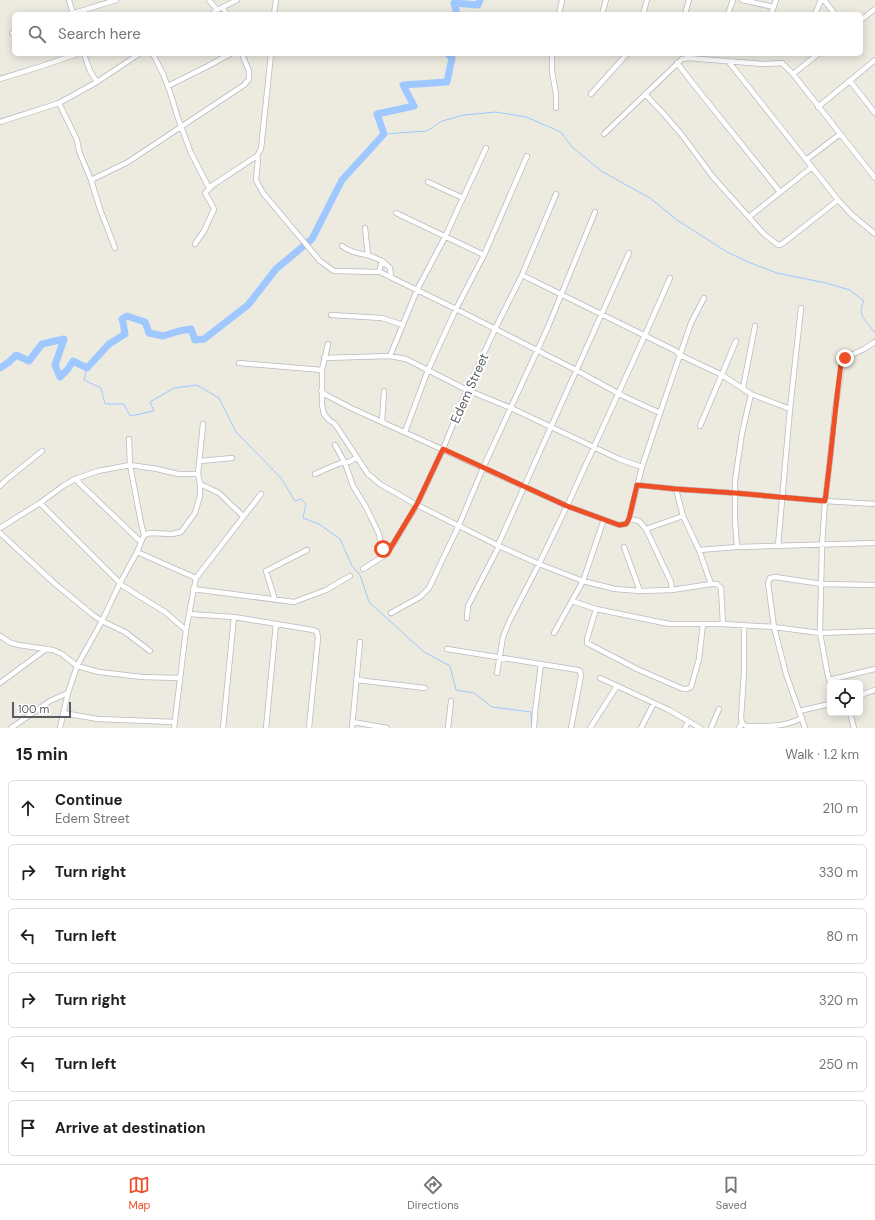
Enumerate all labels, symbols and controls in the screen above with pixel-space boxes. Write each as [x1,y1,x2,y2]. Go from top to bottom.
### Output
search box [12,12,863,56]
icon: search [26,23,48,45]
text: Search here [58,24,141,44]
route end [836,349,854,367]
street label: Edem Street [446,351,492,426]
route start [374,540,392,558]
map controls [827,680,863,716]
button: locate [827,680,863,716]
scale bar [12,700,71,719]
text: 100 m [18,702,49,716]
text: 15 min [16,743,68,765]
text: Walk · 1.2 km [785,746,859,763]
text: Continue [55,790,123,810]
icon: ahead [17,797,39,819]
text: 210 m [823,800,858,817]
text: Edem Street [55,810,130,827]
icon: right [17,861,39,883]
text: Turn right [55,862,126,882]
text: 330 m [819,864,858,881]
icon: left [17,925,39,947]
text: Turn left [55,926,116,946]
text: 80 m [826,928,858,945]
icon: right [17,989,39,1011]
text: Turn right [55,990,126,1010]
text: 320 m [819,992,858,1009]
icon: left [17,1053,39,1075]
text: Turn left [55,1054,116,1074]
text: 250 m [819,1056,858,1073]
icon: arrive [17,1117,39,1139]
text: Arrive at destination [55,1118,206,1138]
tab: Map [128,1174,151,1212]
tab: Directions [407,1174,459,1212]
tab: Saved [716,1174,747,1212]

